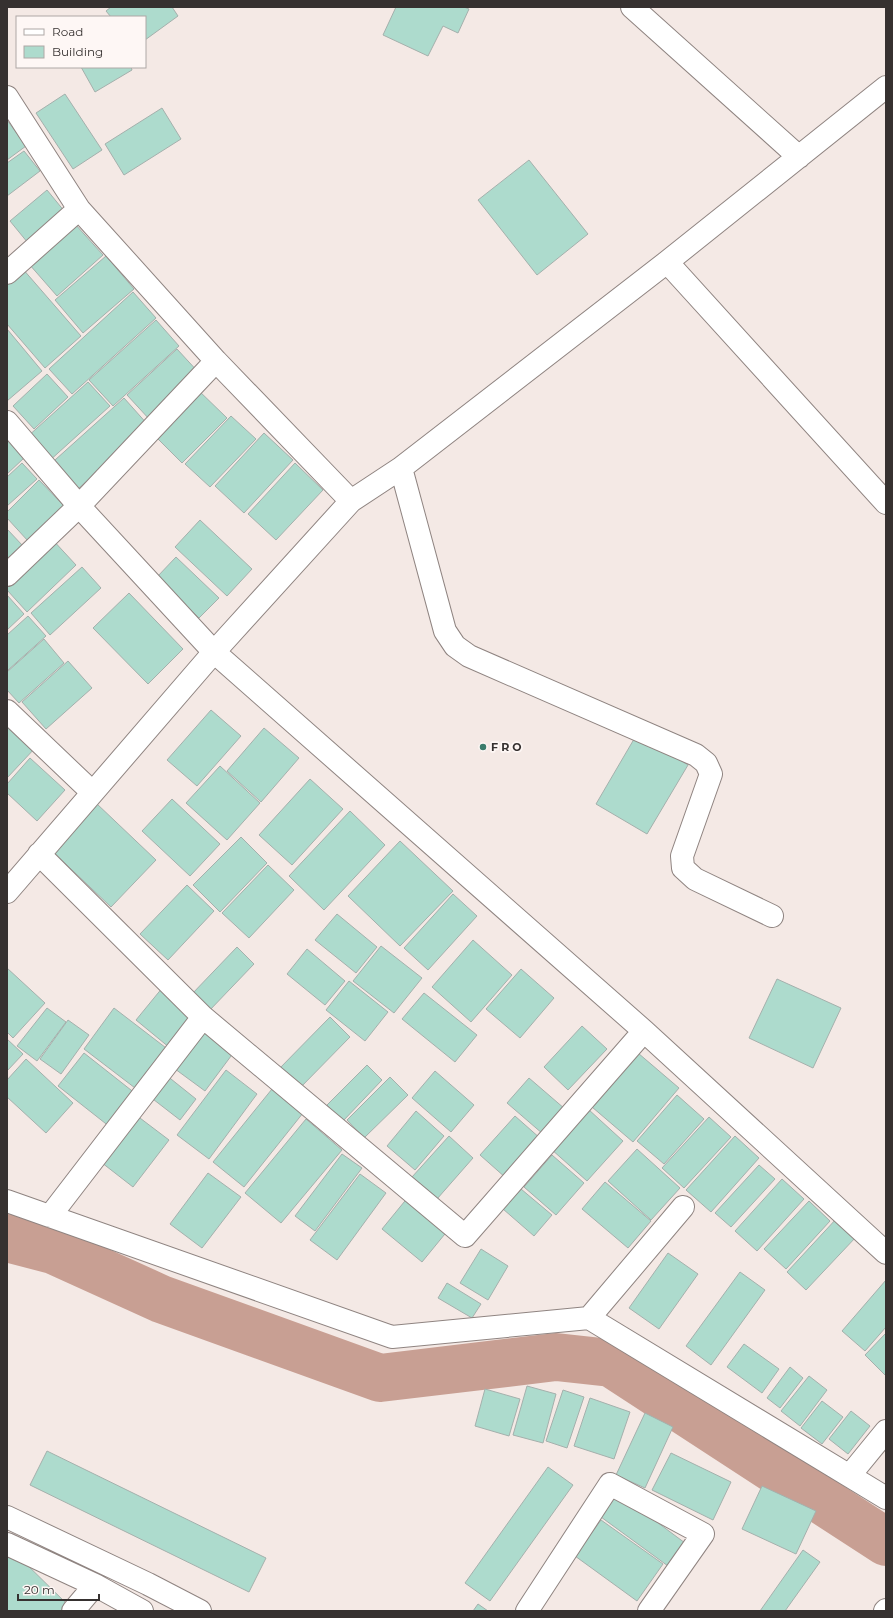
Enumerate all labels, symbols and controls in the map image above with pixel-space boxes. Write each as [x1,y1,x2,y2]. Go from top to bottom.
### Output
legend [16,16,146,68]
text: Road [52,24,83,39]
text: Building [52,44,103,59]
place label: F R O [491,740,522,754]
marker: F R O [478,742,488,752]
scale bar [18,1576,99,1602]
text: 20 m [24,1582,55,1597]

